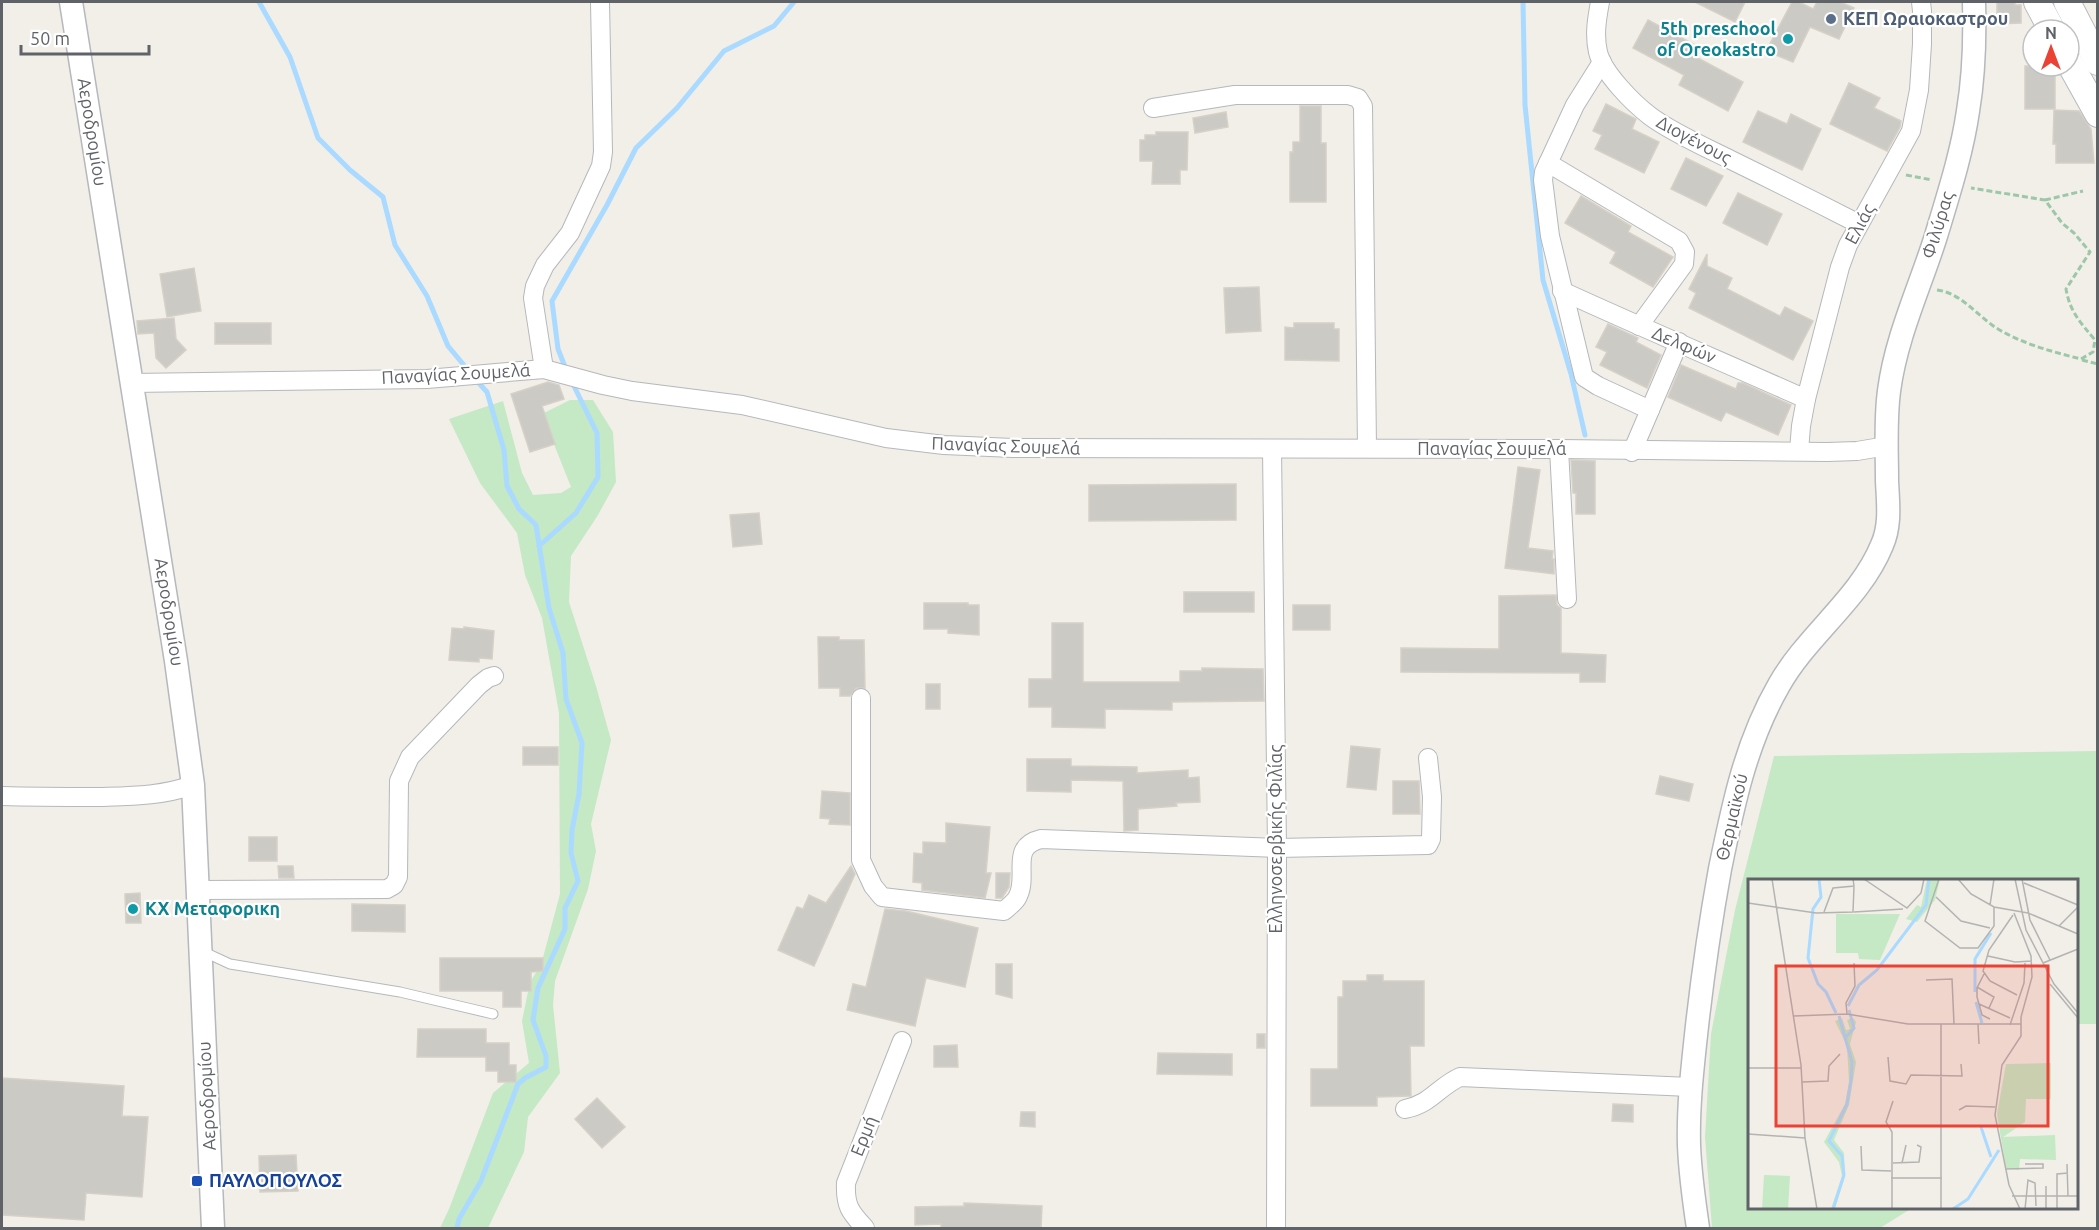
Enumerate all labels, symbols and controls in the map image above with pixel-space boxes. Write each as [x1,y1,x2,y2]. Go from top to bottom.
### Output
place label: ΚΕΠ Ωραιοκαστρου [1843,8,2008,28]
marker: ΚΕΠ Ωραιοκαστρου [1824,12,1838,26]
scale bar [21,18,148,56]
place label: 5th preschool of Oreokastro [1657,18,1777,59]
north arrow [2021,18,2081,78]
text: N [2045,24,2057,42]
text: 50 m [30,28,70,48]
marker: 5th preschool of Oreokastro [1781,32,1795,46]
street label: Αεροδρομίου [75,76,111,187]
street label: Διογένους [1653,111,1735,168]
street label: Φιλύρας [1917,189,1958,261]
street label: Ελιάς [1840,200,1879,248]
street label: Δελφών [1650,322,1720,367]
street label: Παναγίας Σουμελά [381,359,531,388]
street label: Παναγίας Σουμελά [931,432,1081,459]
street label: Παναγίας Σουμελά [1417,438,1567,459]
street label: Αεροδρομίου [152,556,188,667]
street label: Ελληνοσερβικής Φιλίας [1265,745,1286,933]
street label: Θερμαϊκού [1711,771,1751,862]
inset map [1748,879,2078,1209]
place label: ΚΧ Μεταφορικη [145,898,280,918]
marker: ΚΧ Μεταφορικη [126,902,140,916]
street label: Αεροδρομίου [193,1041,219,1151]
street label: Ερμή [846,1113,880,1159]
place label: ΠΑΥΛΟΠΟΥΛΟΣ [209,1170,342,1190]
marker: ΠΑΥΛΟΠΟΥΛΟΣ [190,1174,204,1188]

